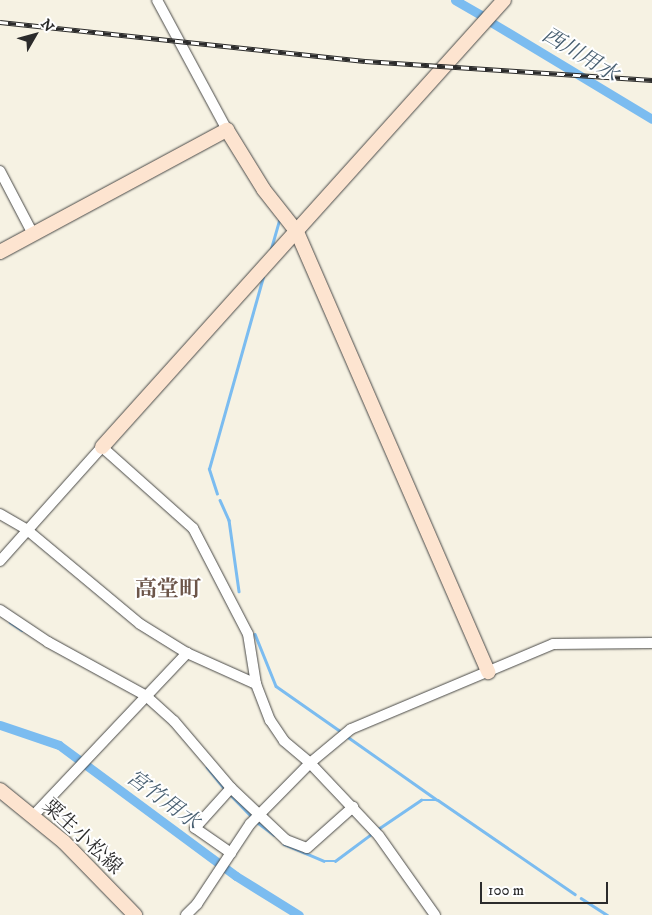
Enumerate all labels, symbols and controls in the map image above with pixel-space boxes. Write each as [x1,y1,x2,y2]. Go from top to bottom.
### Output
north arrow [10,10,60,60]
text: N [36,16,57,36]
water label: 西川用水 [538,23,622,87]
district label: 高堂町 [135,577,201,603]
water label: 宮竹用水 [122,765,204,835]
street label: 粟生小松線 [37,794,127,880]
scale bar [482,872,610,904]
text: 100 m [488,881,524,900]

